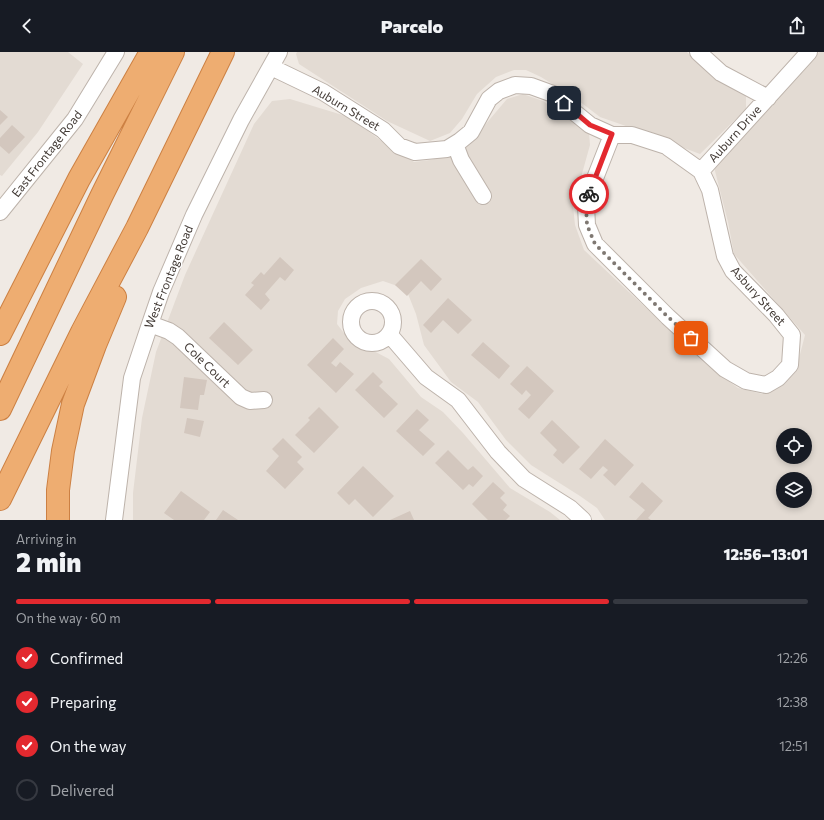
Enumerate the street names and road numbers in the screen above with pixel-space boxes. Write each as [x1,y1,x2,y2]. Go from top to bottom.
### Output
street label: Auburn Street [310,81,383,133]
street label: Auburn Drive [705,102,763,165]
street label: East Frontage Road [8,107,84,199]
street label: West Frontage Road [141,223,195,330]
street label: Asbury Street [729,263,789,328]
street label: Cole Court [182,339,234,390]

